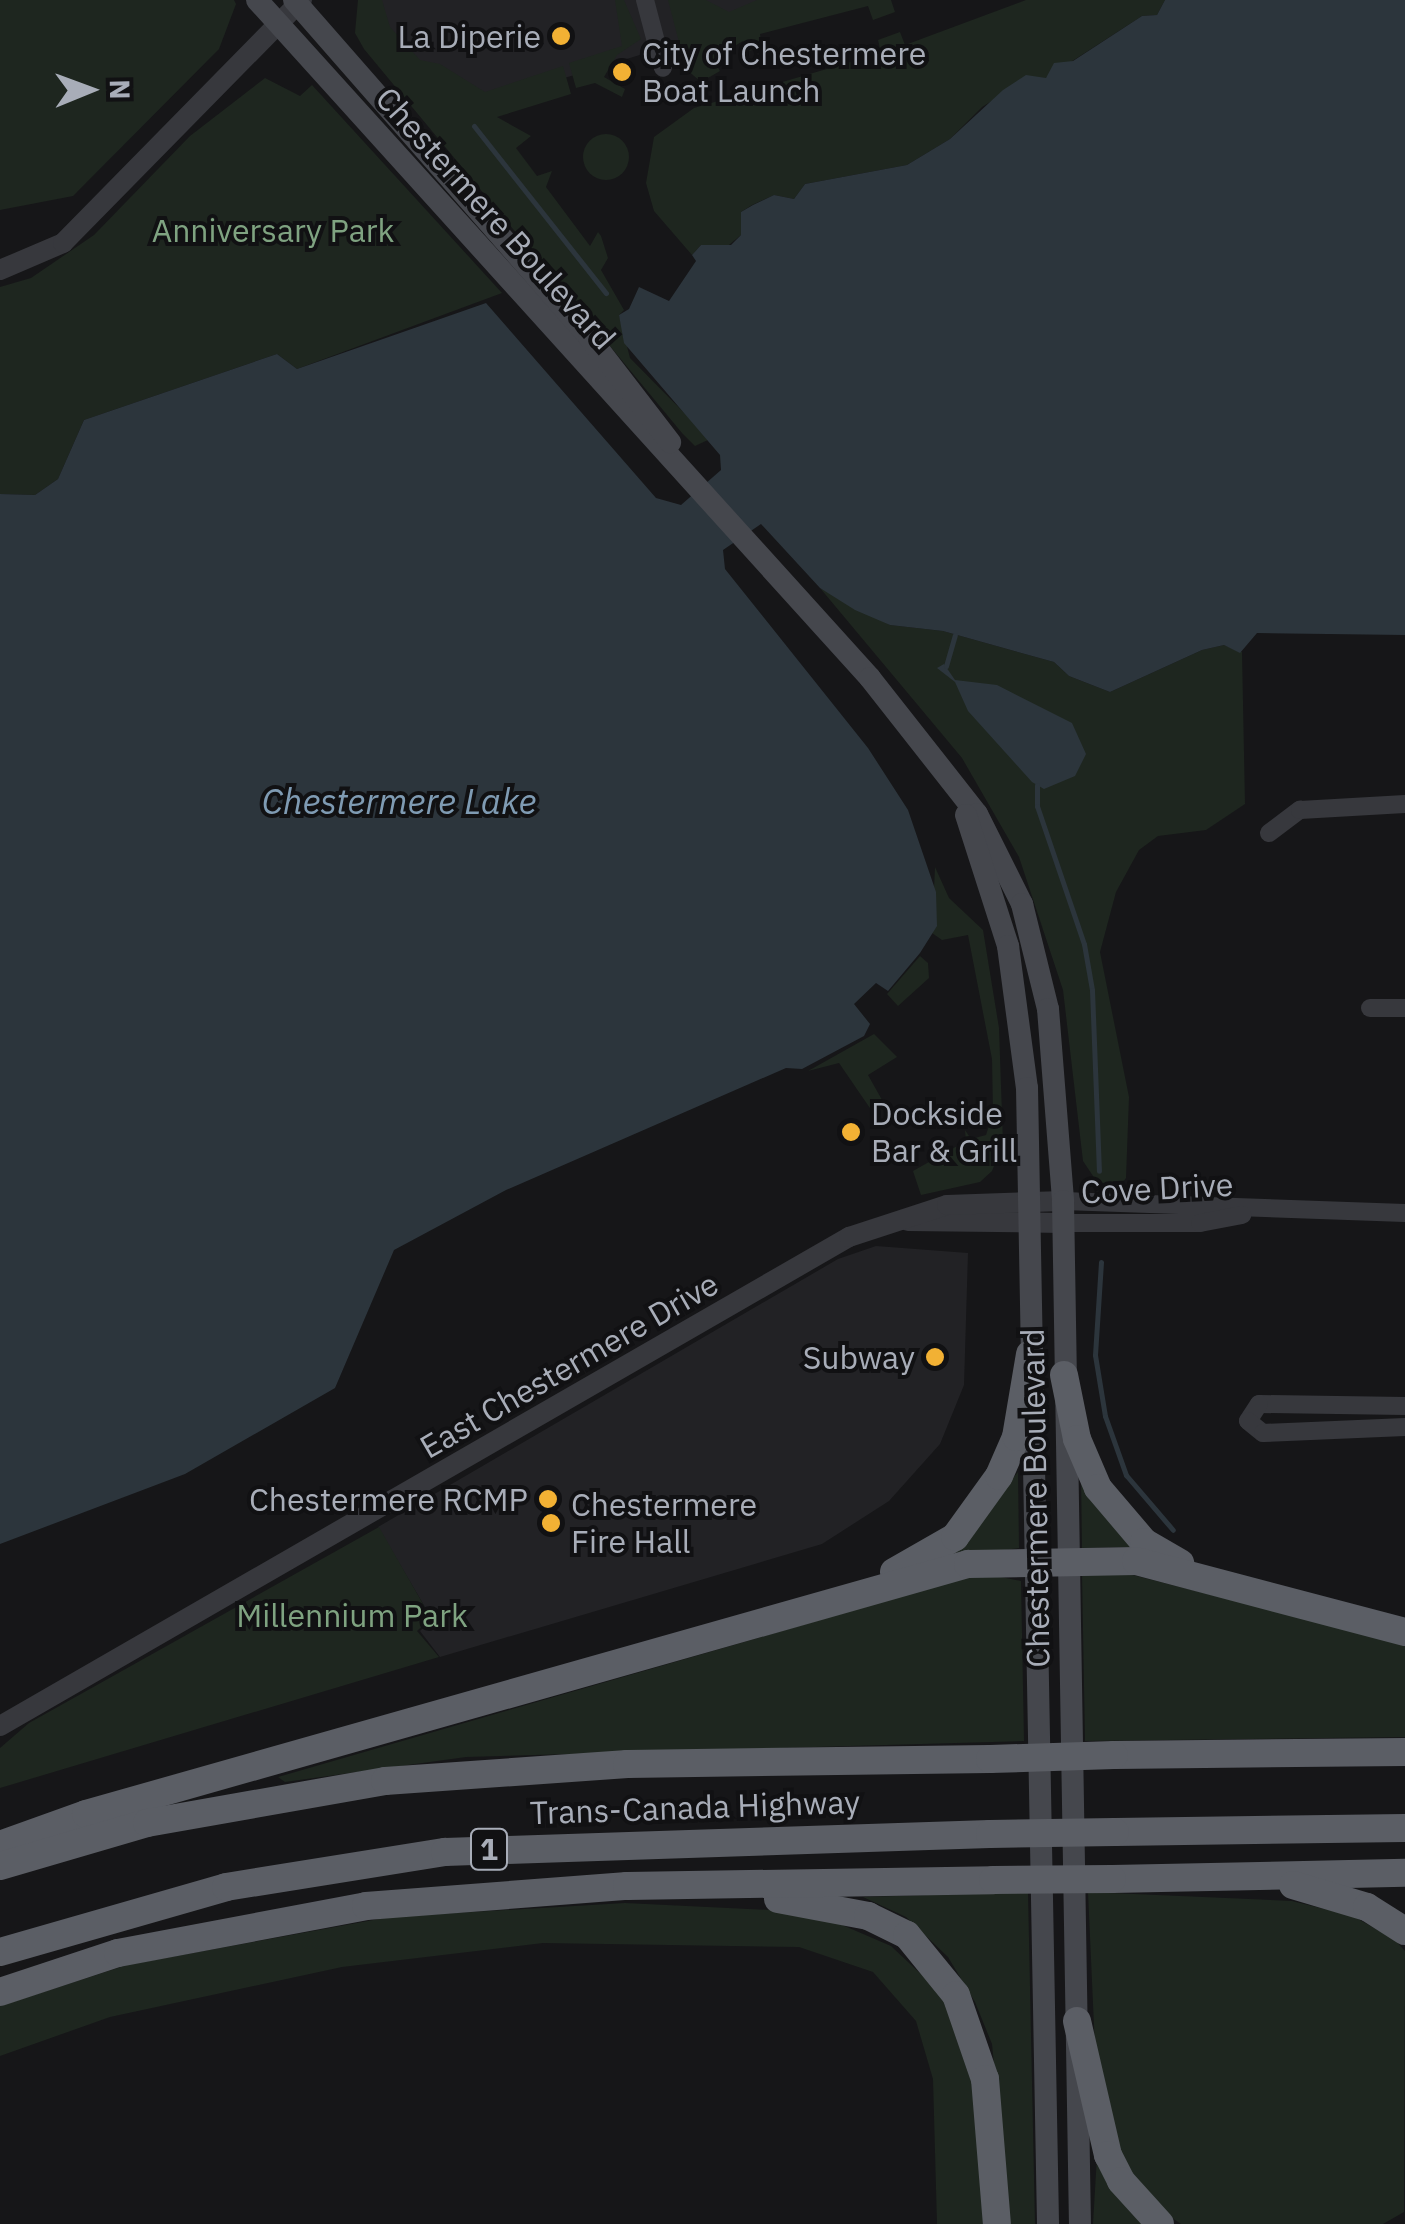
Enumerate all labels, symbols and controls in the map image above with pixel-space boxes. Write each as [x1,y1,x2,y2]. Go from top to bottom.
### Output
place label: La Diperie [397,17,541,55]
marker: La Diperie [550,25,572,47]
place label: City of Chestermere Boat Launch [642,35,926,110]
north arrow [40,40,140,140]
marker: City of Chestermere Boat Launch [611,61,633,83]
text: N [102,79,139,100]
street label: Chestermere Boulevard [368,79,624,357]
park label: Anniversary Park [152,211,394,249]
water label: Chestermere Lake [262,780,536,822]
place label: Dockside Bar & Grill [871,1095,1017,1170]
marker: Dockside Bar & Grill [840,1121,862,1143]
street label: Cove Drive [1080,1165,1234,1211]
street label: East Chestermere Drive [413,1264,725,1466]
street label: Chestermere Boulevard [1013,1328,1057,1668]
place label: Subway [803,1338,915,1376]
marker: Subway [924,1346,946,1368]
place label: Chestermere RCMP [249,1480,528,1518]
place label: Chestermere Fire Hall [571,1486,757,1561]
marker: Chestermere RCMP [537,1488,559,1510]
marker: Chestermere Fire Hall [540,1512,562,1534]
park label: Millennium Park [236,1596,468,1634]
street label: Trans-Canada Highway [529,1782,861,1832]
road number: 1 [469,1824,509,1874]

